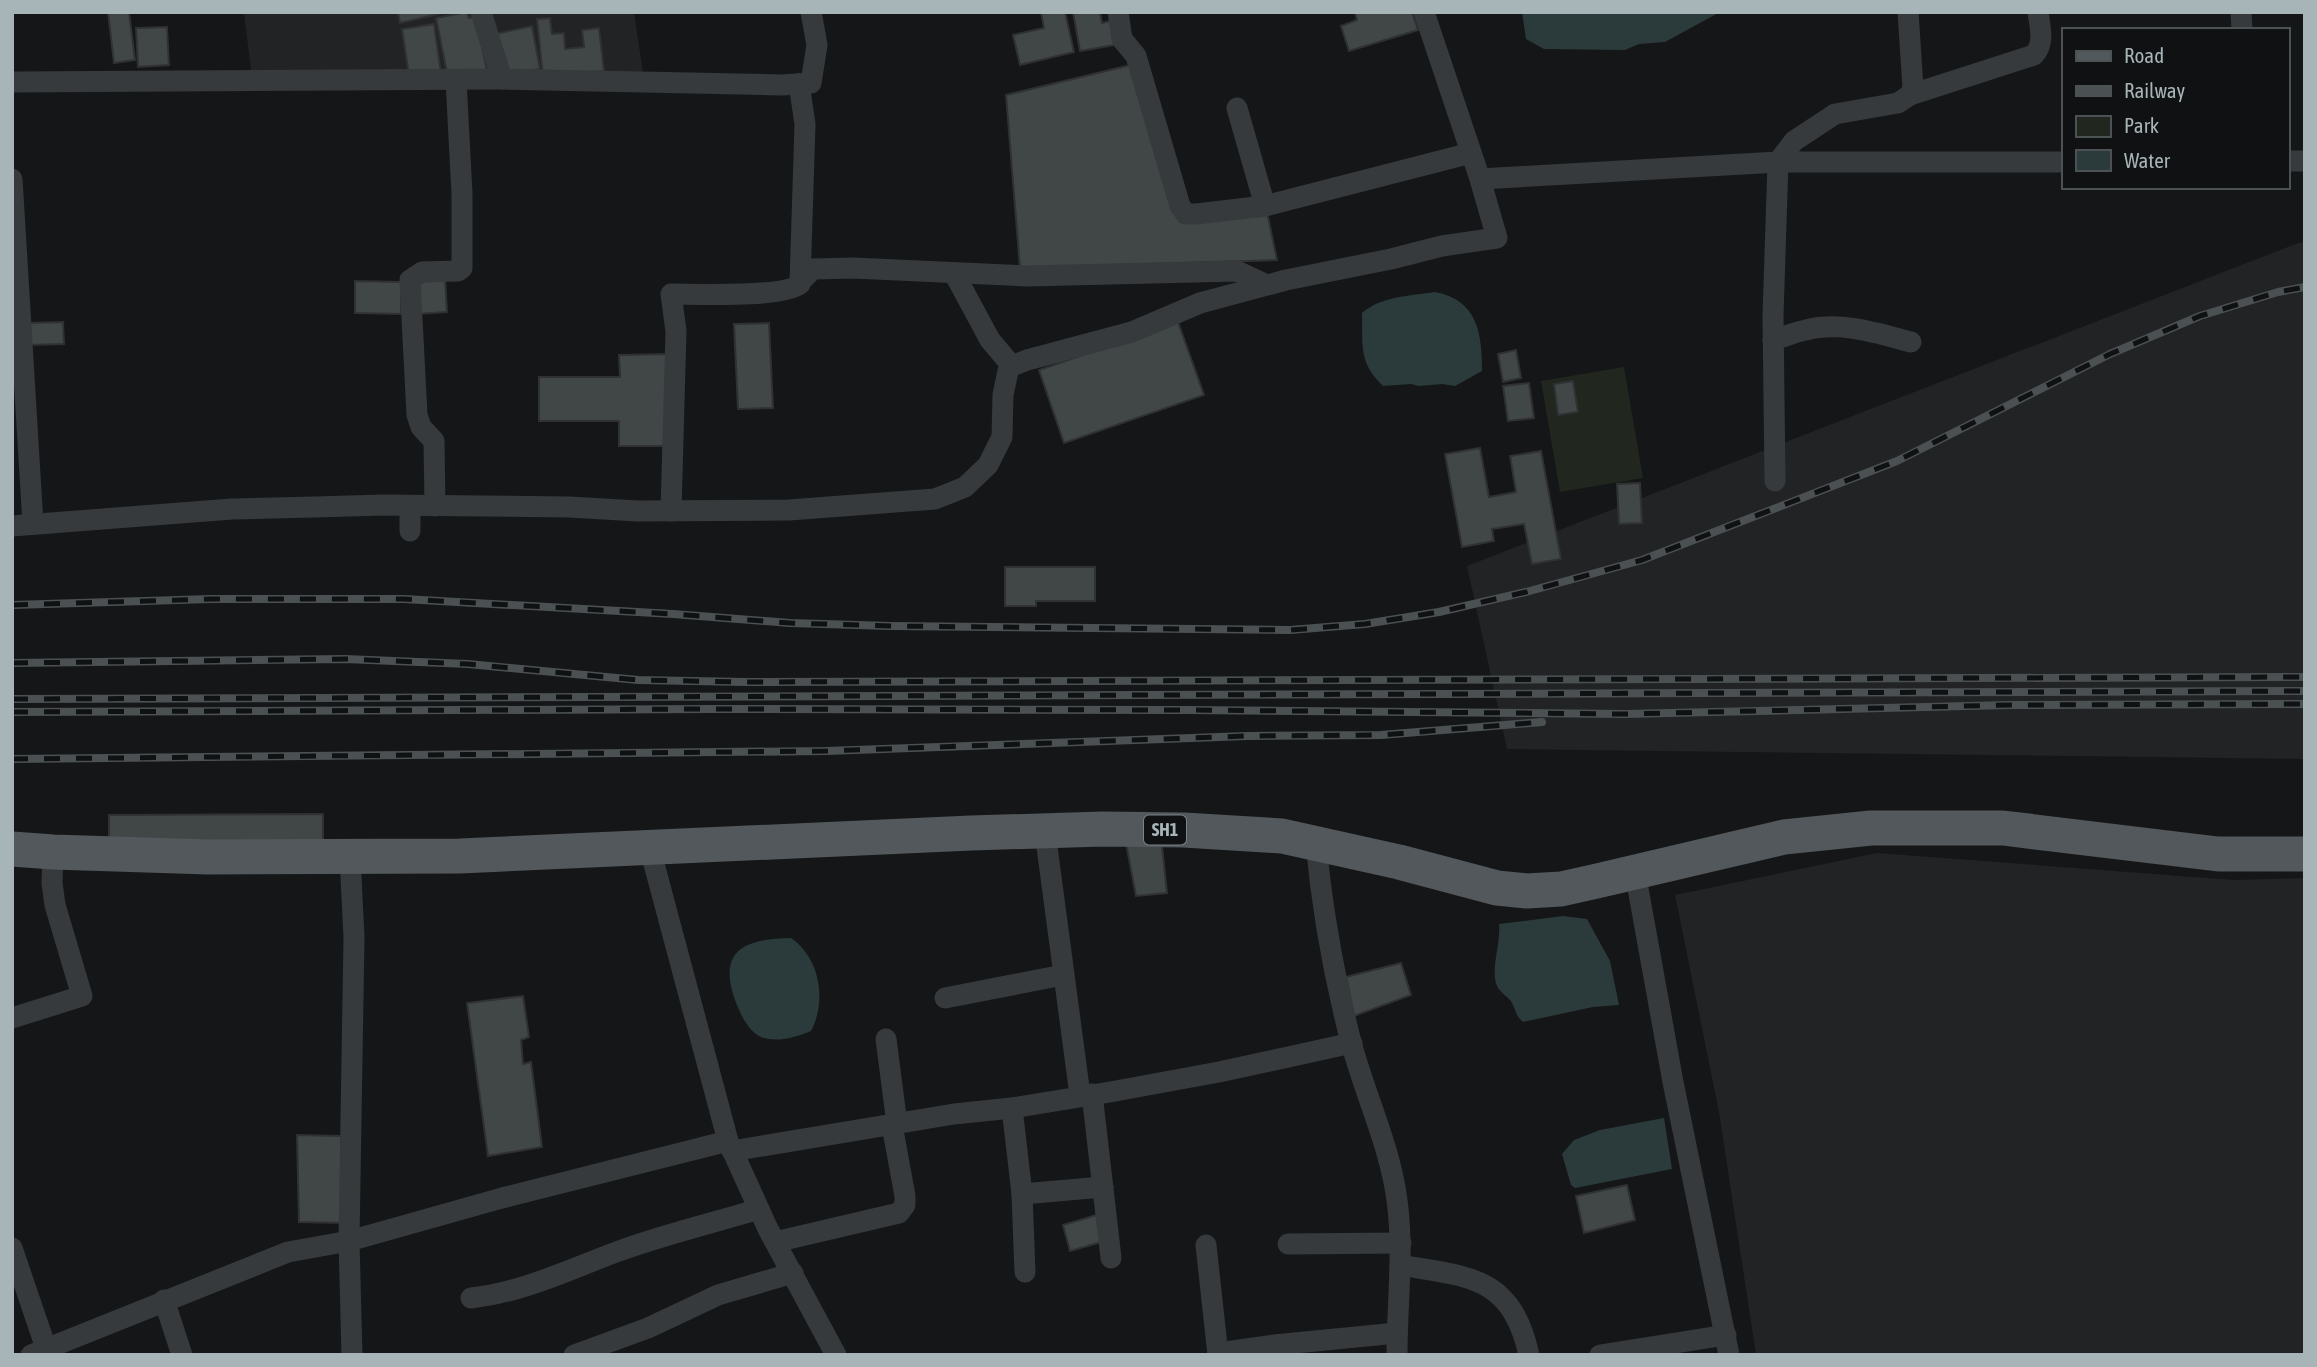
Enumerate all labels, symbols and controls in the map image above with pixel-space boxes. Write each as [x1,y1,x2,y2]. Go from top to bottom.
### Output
legend [2062,28,2289,189]
text: Road [2124,43,2164,67]
text: Railway [2124,78,2186,102]
text: Park [2124,113,2159,137]
text: Water [2124,148,2171,172]
road number: SH1 [1144,816,1186,844]

